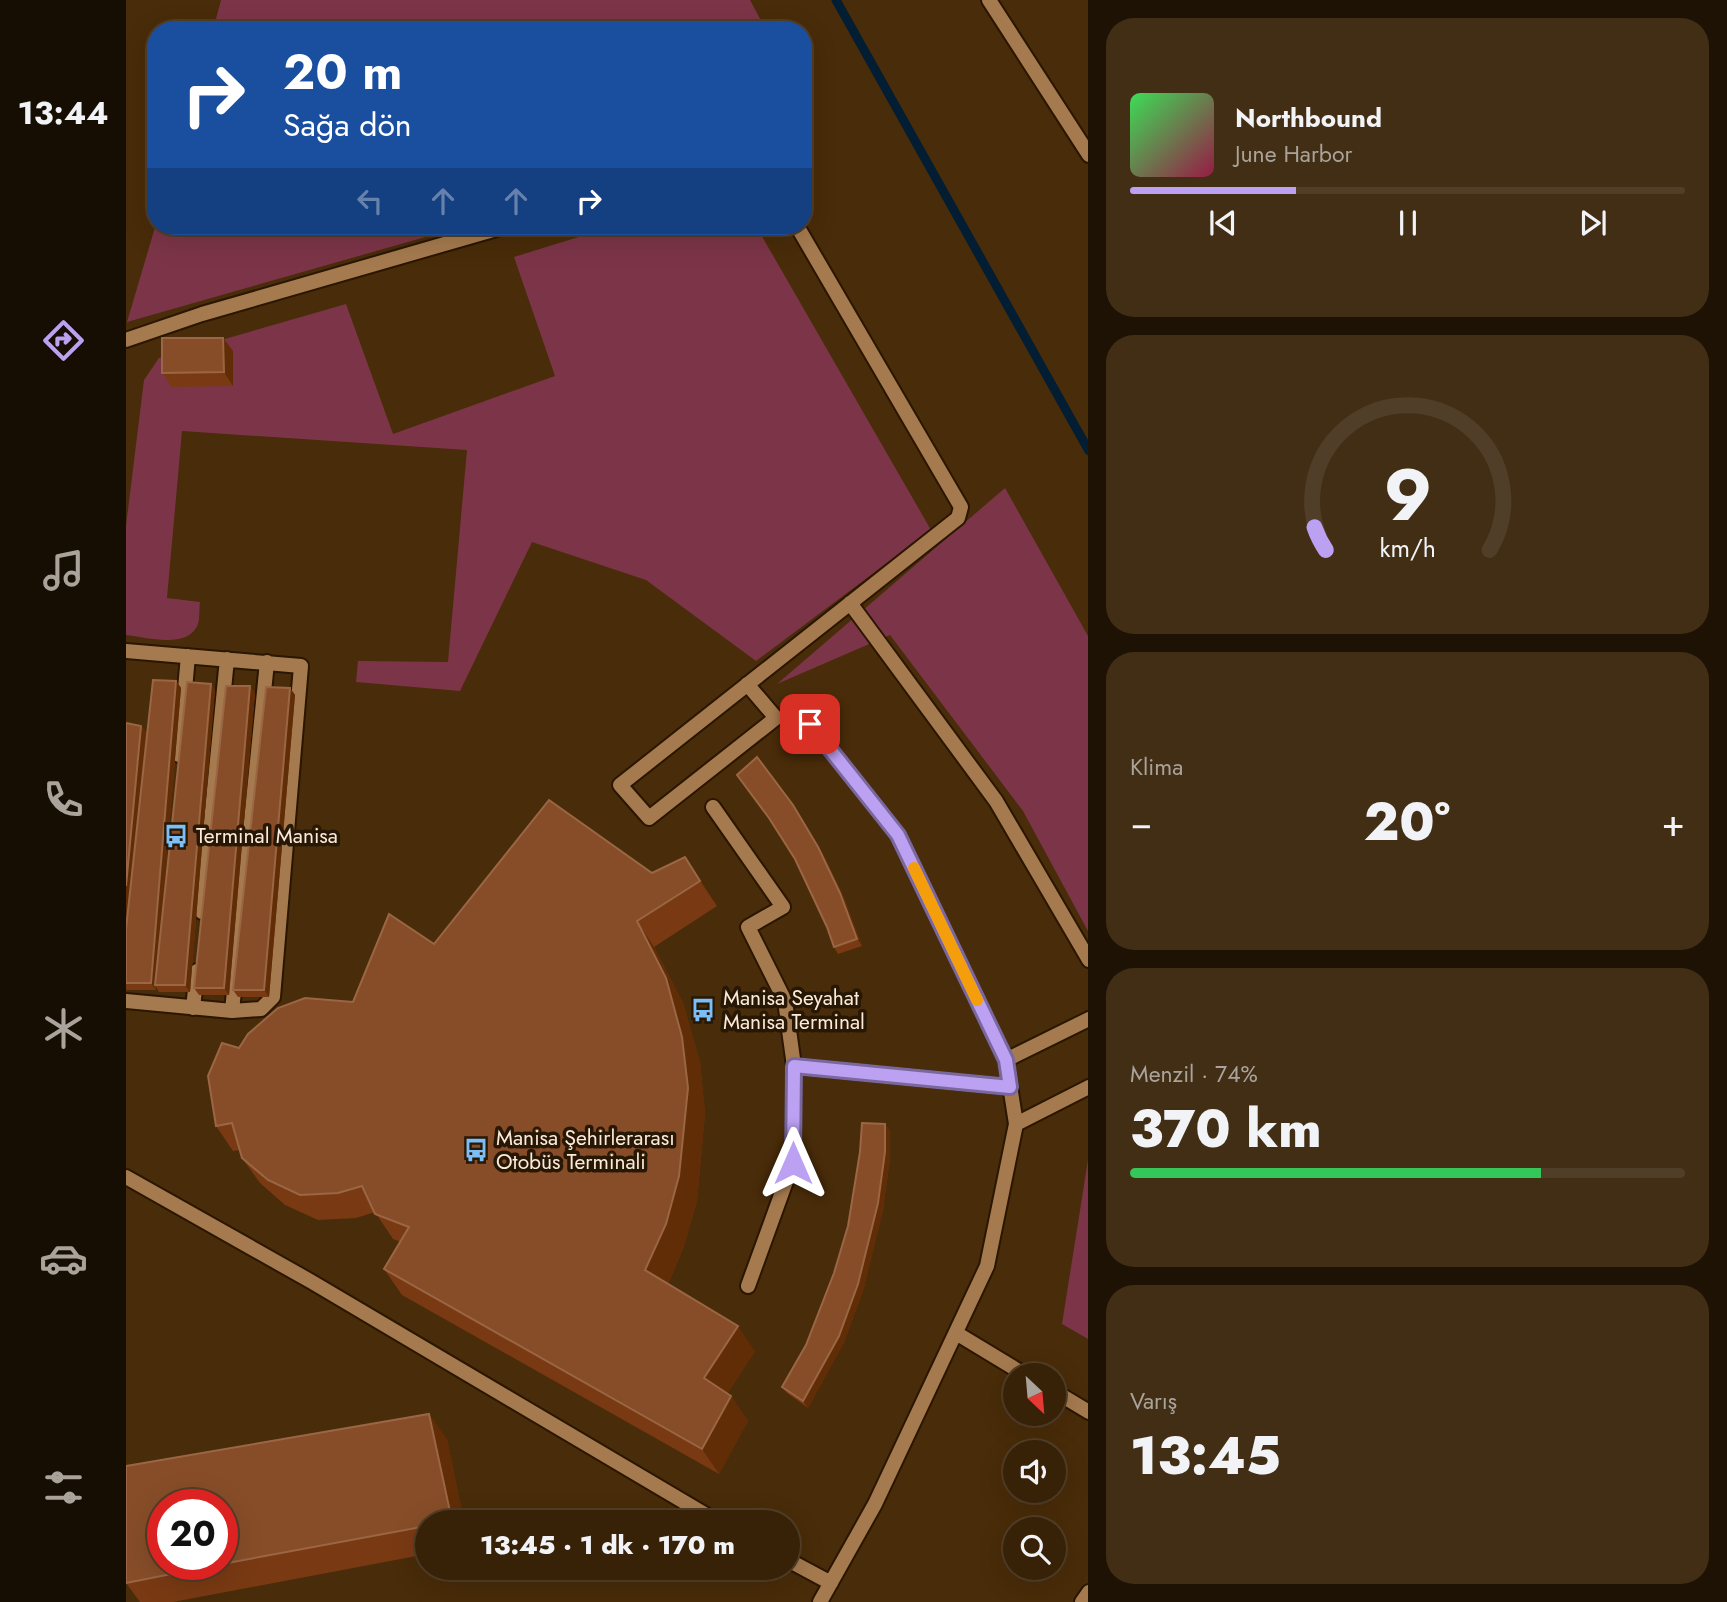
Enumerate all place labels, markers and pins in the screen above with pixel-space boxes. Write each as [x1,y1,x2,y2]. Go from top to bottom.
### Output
pin [780,694,840,754]
place label: Terminal Manisa [196,821,338,851]
bus stop icon: Terminal Manisa [162,822,190,850]
place label: Manisa Seyahat Manisa Terminal [723,983,865,1037]
bus stop icon: Manisa Seyahat Manisa Terminal [689,996,717,1024]
place label: Manisa Şehirlerarası Otobüs Terminali [496,1123,675,1177]
bus stop icon: Manisa Şehirlerarası Otobüs Terminali [462,1136,490,1164]

